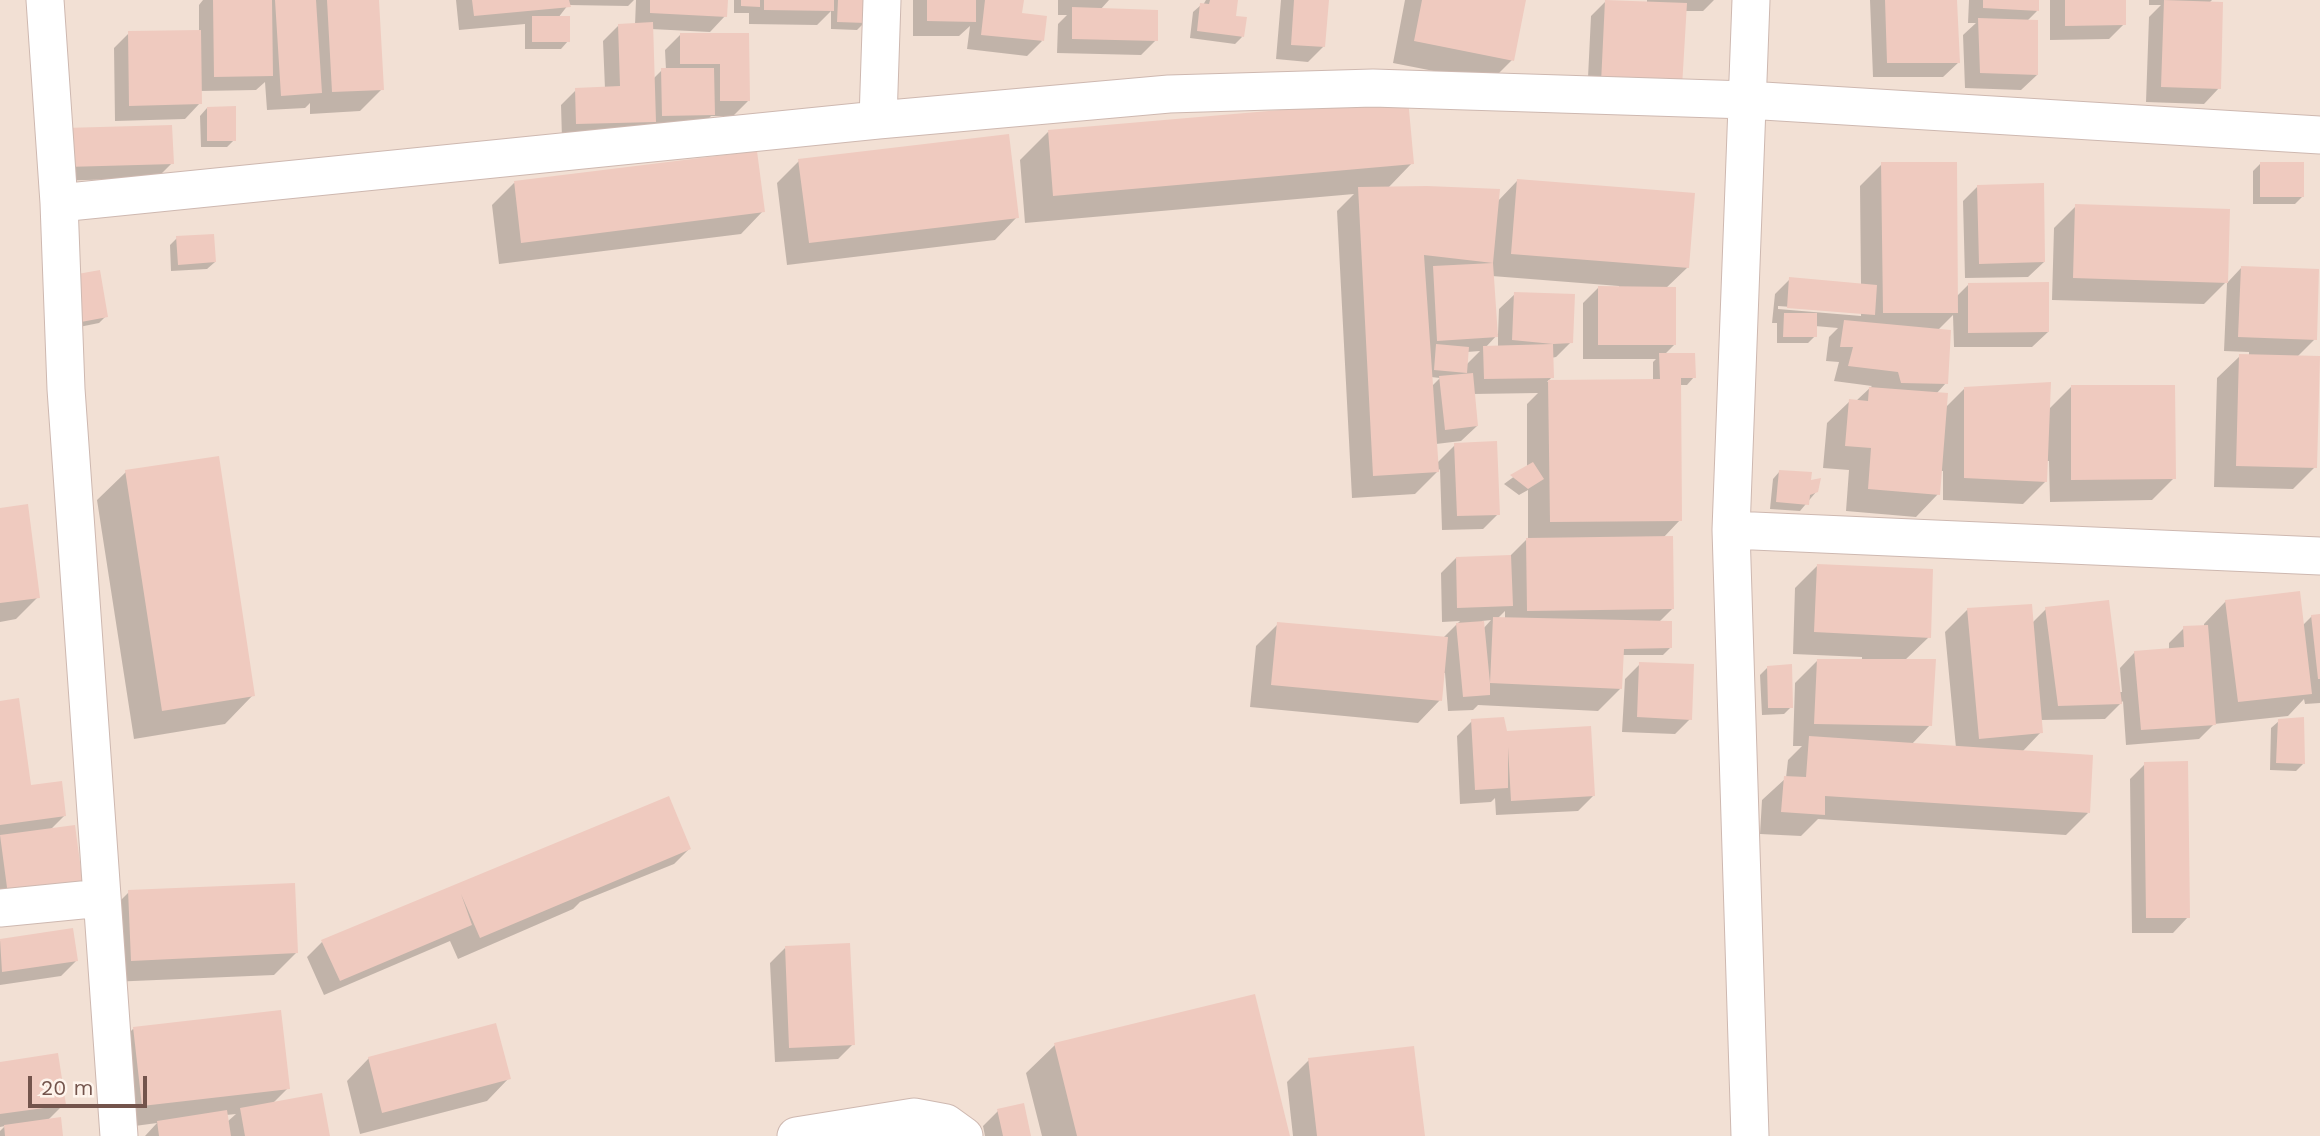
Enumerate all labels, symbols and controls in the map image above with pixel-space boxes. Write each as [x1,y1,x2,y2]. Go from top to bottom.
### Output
scale bar [32,1062,150,1106]
text: 20 m [41,1075,93,1100]

